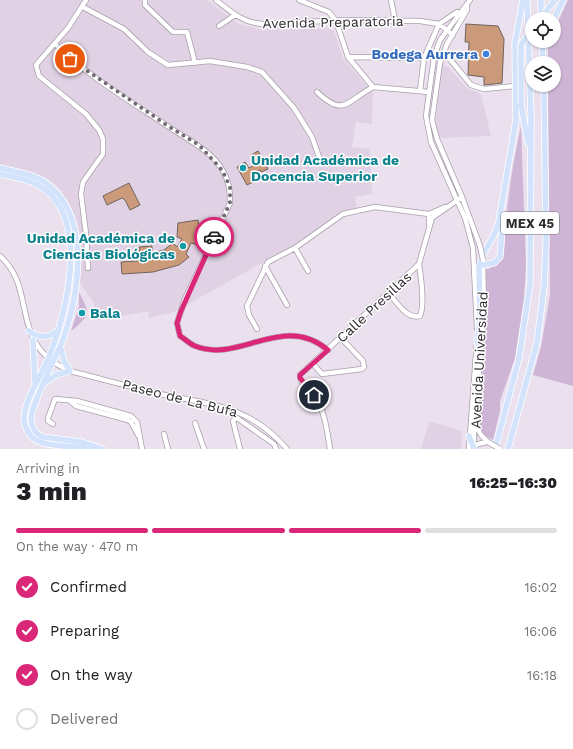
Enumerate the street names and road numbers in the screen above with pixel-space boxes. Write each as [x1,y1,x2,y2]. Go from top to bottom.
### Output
street label: Avenida Preparatoria [262,13,404,31]
road number: MEX 45 [501,212,559,234]
street label: Calle Presillas [333,268,415,346]
street label: Avenida Universidad [467,291,491,429]
street label: Paseo de La Bufa [121,376,239,420]

